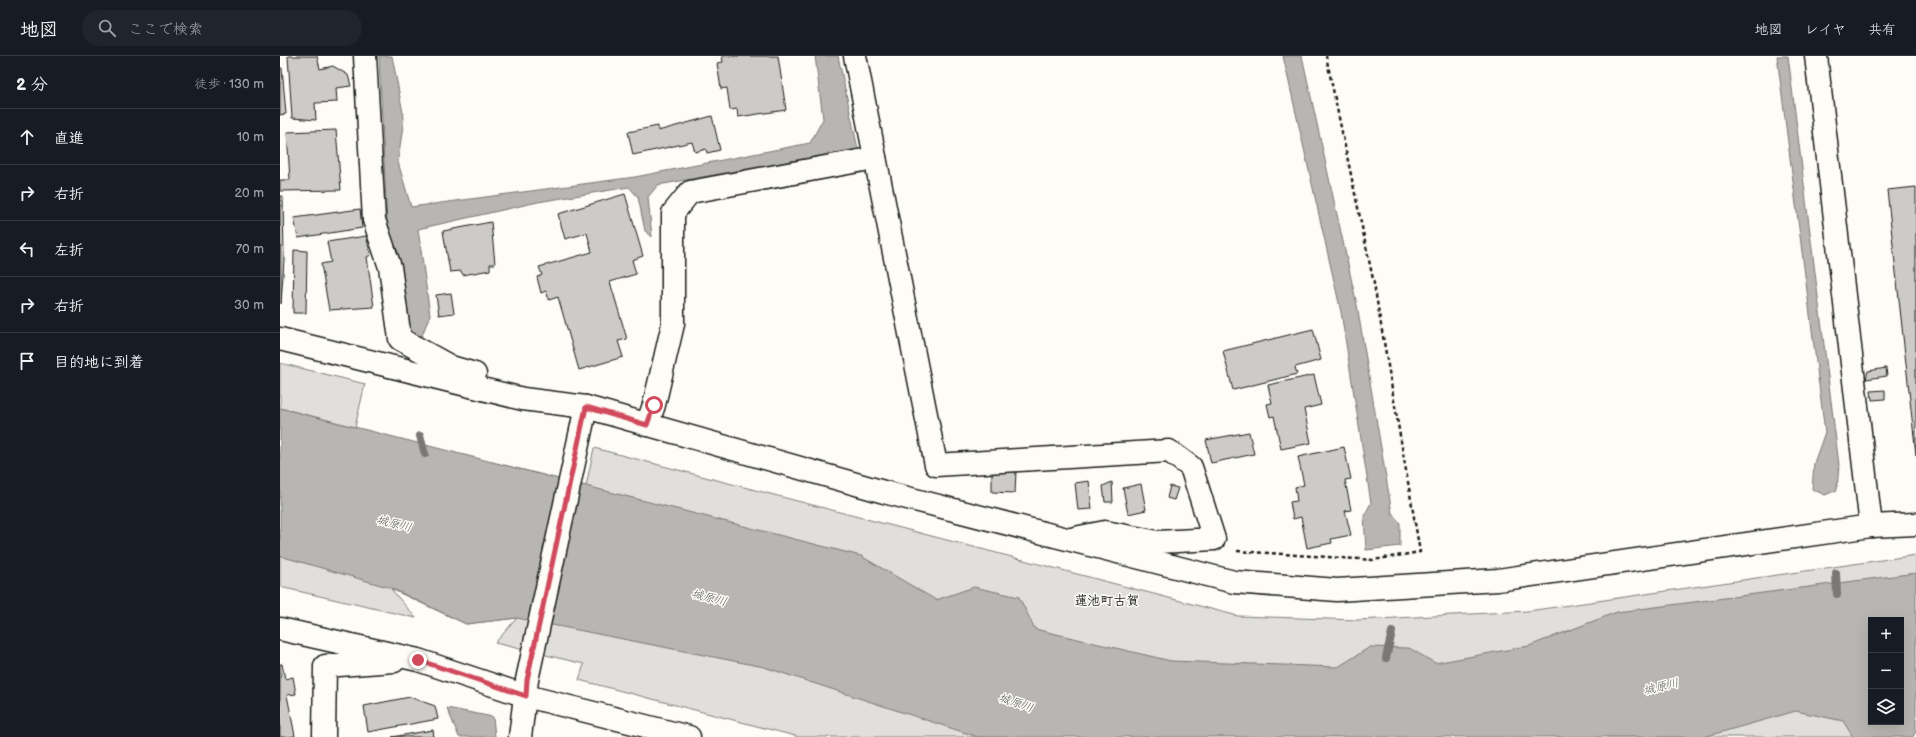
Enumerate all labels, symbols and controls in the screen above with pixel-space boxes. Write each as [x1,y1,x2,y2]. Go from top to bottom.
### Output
search box [82,10,362,46]
icon: search [96,17,118,39]
text: 地図 [20,19,58,42]
text: ここで検索 [128,20,203,39]
text: 地図 [1755,21,1783,38]
text: レイヤ [1805,21,1846,38]
text: 共有 [1868,21,1896,38]
text: 2 分 [16,75,48,95]
text: 徒歩 · 130 m [195,76,264,92]
icon: ahead [16,126,38,148]
text: 直進 [54,129,84,148]
text: 10 m [237,129,264,145]
icon: right [16,182,38,204]
text: 右折 [54,185,84,204]
text: 20 m [234,185,264,201]
icon: left [16,238,38,260]
text: 左折 [54,241,84,260]
text: 70 m [236,241,264,257]
icon: right [16,294,38,316]
text: 右折 [54,297,84,316]
text: 30 m [234,297,264,313]
icon: arrive [16,350,38,372]
text: 目的地に到着 [54,353,144,372]
route start [645,396,663,414]
water label: 城原川 [375,512,413,536]
water label: 城原川 [690,586,728,610]
district label: 蓮池町古賀 [1074,593,1140,609]
map controls [1868,617,1904,725]
button: + [1868,617,1904,653]
route end [409,651,427,669]
button: − [1868,653,1904,689]
water label: 城原川 [1642,676,1680,698]
button: layers [1868,689,1904,725]
water label: 城原川 [997,690,1035,716]

